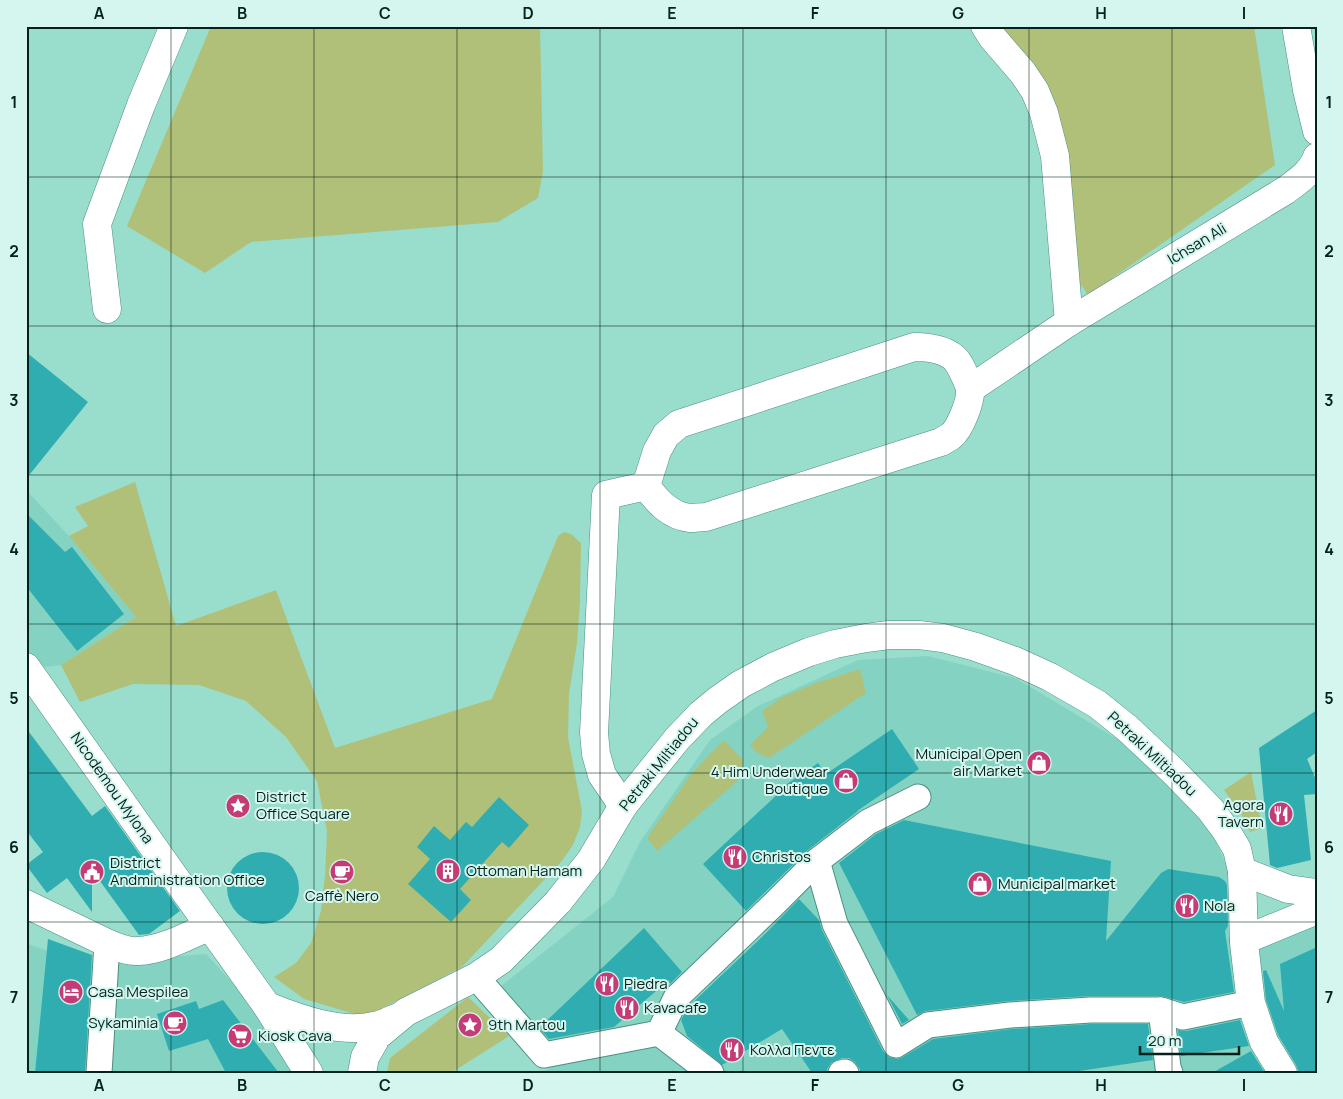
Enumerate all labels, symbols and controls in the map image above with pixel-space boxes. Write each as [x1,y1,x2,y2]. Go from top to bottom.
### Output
text: A [94,2,105,24]
text: B [237,2,247,24]
text: C [379,2,391,24]
text: D [522,2,534,24]
text: E [667,2,677,24]
text: F [811,2,820,24]
text: G [952,2,964,24]
text: H [1095,2,1107,24]
text: I [1242,2,1246,24]
text: 1 [10,91,18,113]
text: 1 [1325,91,1333,113]
street label: Ichsan Ali [1163,218,1230,269]
text: 2 [9,240,19,262]
text: 2 [1324,240,1334,262]
text: 3 [9,389,19,411]
text: 3 [1324,389,1334,411]
text: 4 [9,538,19,560]
text: 4 [1324,538,1334,560]
text: 5 [9,687,19,709]
text: 5 [1324,687,1334,709]
street label: Petraki Miltiadou [1103,707,1202,801]
street label: Petraki Miltiadou [614,712,703,815]
street label: Nicodemou Mylona [66,728,159,848]
place label: Municipal Open air Market [916,743,1022,781]
shop icon: Municipal Open air Market [1026,750,1052,776]
place label: 4 Him Underwear Boutique [711,761,829,799]
shop icon: 4 Him Underwear Boutique [833,768,859,794]
place label: District Office Square [256,786,350,824]
place icon: District Office Square [225,793,251,819]
place label: Agora Tavern [1218,794,1264,832]
restaurant icon: Agora Tavern [1268,801,1294,827]
text: 6 [9,836,19,858]
text: 6 [1324,836,1334,858]
restaurant icon: Christos [722,844,748,870]
place label: Christos [752,846,811,867]
place label: District Andministration Office [110,852,265,890]
building icon: Ottoman Hamam [435,858,461,884]
public building icon: District Andministration Office [79,859,105,885]
cafe icon: Caffè Nero [329,859,355,885]
place label: Ottoman Hamam [466,860,582,881]
shop icon: Municipal market [967,871,993,897]
place label: Municipal market [998,873,1116,894]
place label: Caffè Nero [305,885,379,906]
restaurant icon: Nola [1174,893,1200,919]
place label: Nola [1204,895,1235,916]
restaurant icon: Piedra [594,971,620,997]
place label: Piedra [624,973,668,994]
hotel icon: Casa Mespilea [58,979,84,1005]
place label: Casa Mespilea [88,981,188,1002]
text: 7 [10,986,18,1008]
text: 7 [1325,986,1333,1008]
restaurant icon: Kavacafe [614,995,640,1021]
place label: Kavacafe [644,997,707,1018]
cafe icon: Sykaminia [162,1010,188,1036]
place label: Sykaminia [88,1012,158,1033]
place icon: 9th Martou [457,1012,483,1038]
place label: 9th Martou [488,1014,565,1035]
supermarket icon: Kiosk Cava [227,1023,253,1049]
scale bar [1140,1024,1239,1056]
place label: Kiosk Cava [258,1025,332,1046]
text: 20 m [1148,1030,1181,1051]
restaurant icon: Κολλα Πεντε [719,1037,745,1063]
place label: Κολλα Πεντε [750,1039,835,1060]
text: A [94,1074,105,1096]
text: B [237,1074,247,1096]
text: C [379,1074,391,1096]
text: D [522,1074,534,1096]
text: E [667,1074,677,1096]
text: F [811,1074,820,1096]
text: G [952,1074,964,1096]
text: H [1095,1074,1107,1096]
text: I [1242,1074,1246,1096]

